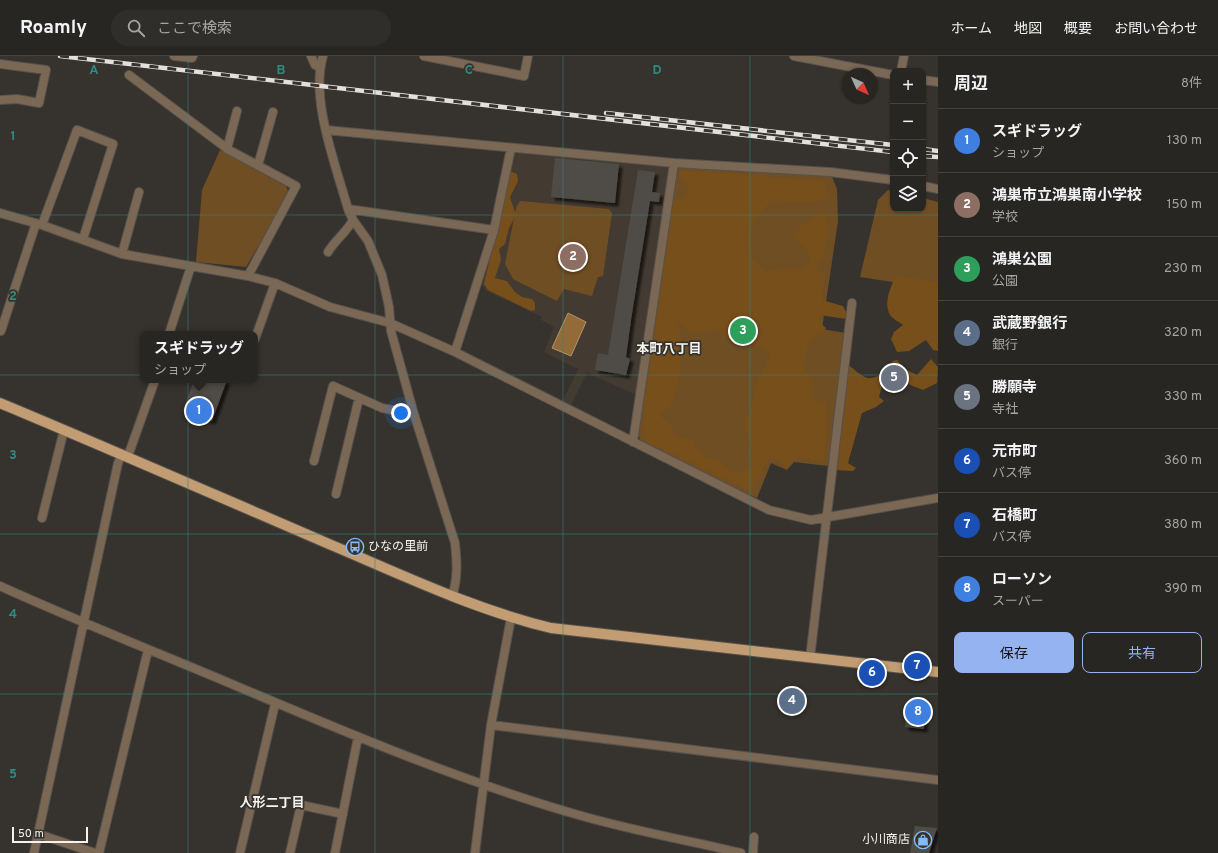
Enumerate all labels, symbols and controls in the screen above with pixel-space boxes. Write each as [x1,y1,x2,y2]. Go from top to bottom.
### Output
search box [111,10,391,46]
text: Roamly [20,16,87,40]
icon: search [125,17,147,39]
text: ここで検索 [157,20,232,39]
text: ホーム [950,21,992,38]
text: 地図 [1014,21,1042,38]
text: 概要 [1064,21,1092,38]
text: お問い合わせ [1114,21,1198,38]
text: A [89,63,99,79]
text: B [277,63,286,79]
text: C [465,63,473,79]
text: D [652,63,662,79]
north arrow [842,68,878,104]
map controls [890,68,926,212]
button: + [890,68,926,104]
text: 周辺 [954,74,988,96]
text: 8件 [1181,76,1202,92]
button: − [890,104,926,140]
text: スギドラッグ [992,123,1082,142]
text: 1 [10,129,16,145]
text: 1 [964,133,970,149]
text: 130 m [1167,133,1202,149]
button: locate [890,140,926,176]
text: ショップ [992,146,1044,162]
button: layers [890,176,926,212]
text: 鴻巣市立鴻巣南小学校 [992,187,1142,206]
text: 2 [963,197,971,213]
text: 150 m [1167,197,1202,213]
text: 学校 [992,210,1018,226]
pin: 2 [560,242,586,272]
text: 鴻巣公園 [992,251,1052,270]
text: 3 [963,261,971,277]
text: 230 m [1164,261,1202,277]
text: 公園 [992,274,1018,290]
text: 2 [9,289,17,305]
text: 武蔵野銀行 [992,315,1067,334]
pin: 3 [730,316,756,346]
text: 4 [963,325,971,341]
text: 320 m [1164,325,1202,341]
popup [140,331,258,383]
text: 銀行 [992,338,1018,354]
text: スギドラッグ [154,340,244,359]
district label: 本町八丁目 [636,342,702,358]
text: ショップ [154,363,206,379]
pin: 5 [881,363,907,393]
text: 勝願寺 [992,379,1037,398]
text: 5 [963,389,971,405]
text: 330 m [1164,389,1202,405]
pin: 1 [186,396,212,426]
text: 寺社 [992,402,1018,418]
your location [391,403,411,423]
text: 元市町 [992,443,1037,462]
text: 3 [9,448,17,464]
text: 6 [963,453,971,469]
text: 360 m [1164,453,1202,469]
text: バス停 [992,466,1031,482]
text: 石橋町 [992,507,1037,526]
text: 7 [964,517,970,533]
text: 380 m [1164,517,1202,533]
text: バス停 [992,530,1031,546]
bus stop icon: ひなの里前 [345,537,365,557]
place label: ひなの里前 [368,539,428,555]
text: ローソン [992,571,1052,590]
text: 8 [963,581,971,597]
text: 390 m [1164,581,1202,597]
text: スーパー [992,594,1044,610]
text: 4 [9,607,17,623]
button: 保存 [954,632,1074,673]
button: 共有 [1082,632,1202,673]
pin: 7 [904,651,930,681]
pin: 6 [859,658,885,688]
pin: 4 [779,686,805,716]
pin: 8 [905,697,931,727]
text: 5 [9,767,17,783]
district label: 人形二丁目 [239,795,305,812]
scale bar [12,825,88,844]
text: 50 m [18,827,44,841]
shop icon: 小川商店 [913,830,933,850]
place label: 小川商店 [862,832,910,848]

